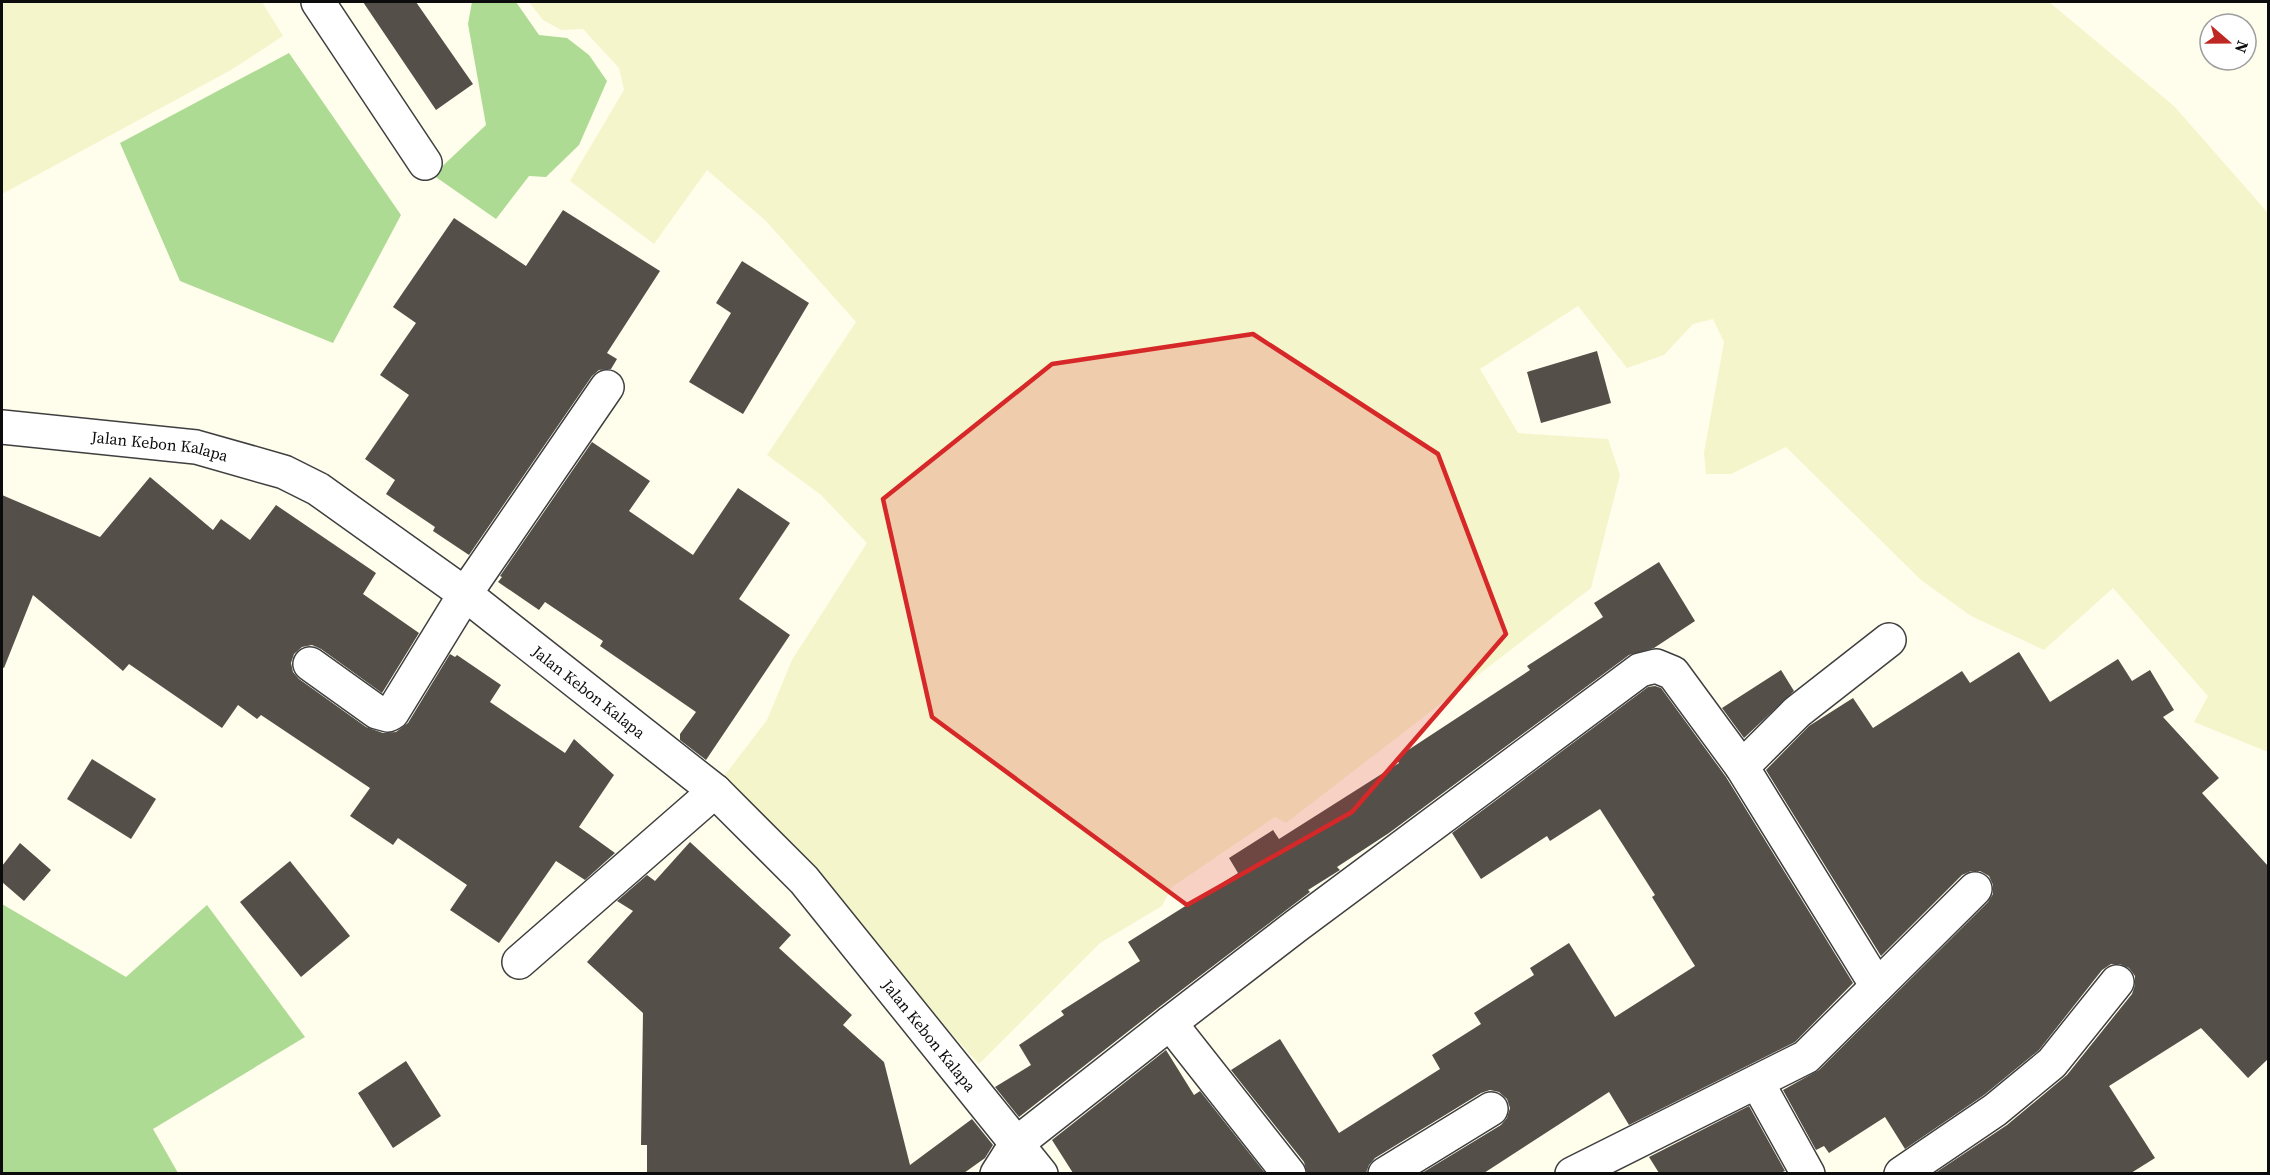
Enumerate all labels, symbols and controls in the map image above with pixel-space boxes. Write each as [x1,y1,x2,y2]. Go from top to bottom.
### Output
north arrow [2198,12,2258,72]
text: N [2230,38,2254,57]
street label: Jalan Kebon Kalapa [89,425,232,467]
street label: Jalan Kebon Kalapa [527,640,651,744]
street label: Jalan Kebon Kalapa [877,974,982,1097]

